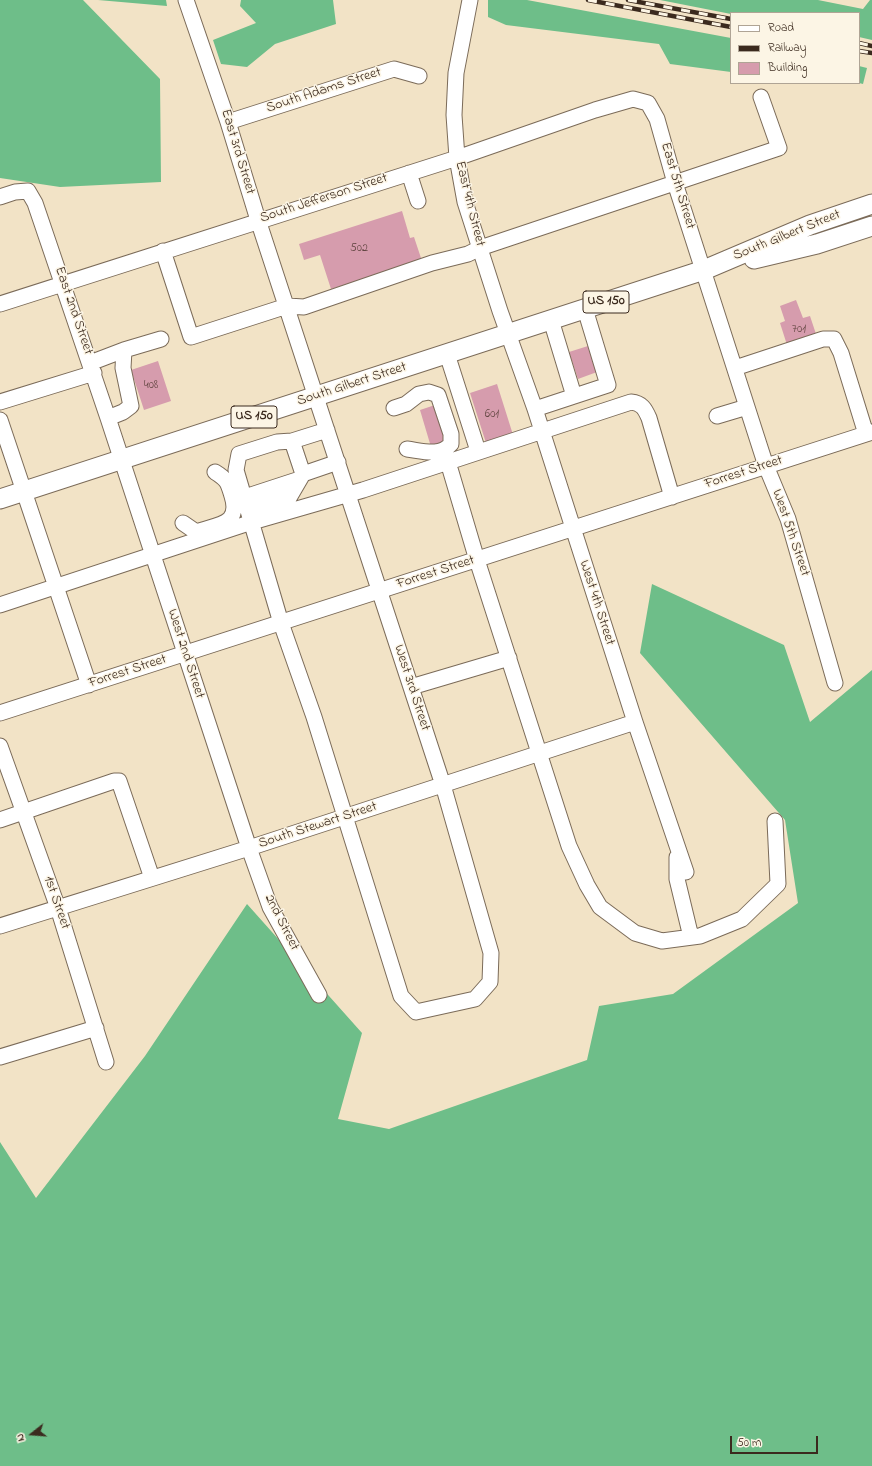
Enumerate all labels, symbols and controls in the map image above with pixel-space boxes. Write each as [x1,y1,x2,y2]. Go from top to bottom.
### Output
legend [730,12,860,84]
text: Road [768,19,794,37]
text: Railway [768,39,806,57]
text: Building [768,59,807,77]
street label: South Adams Street [264,64,384,118]
street label: East 3rd Street [216,107,258,197]
street label: East 5th Street [656,141,698,231]
street label: East 4th Street [450,160,488,248]
street label: South Jefferson Street [258,170,390,228]
street label: South Gilbert Street [731,207,843,265]
house number: 502 [350,242,368,256]
street label: East 2nd Street [50,265,96,357]
road number: US 150 [583,291,629,313]
house number: 701 [792,323,806,337]
street label: South Gilbert Street [295,359,409,411]
house number: 408 [144,379,158,393]
road number: US 150 [231,406,277,428]
house number: 601 [485,408,499,422]
street label: Forrest Street [703,453,785,493]
street label: West 5th Street [767,487,813,579]
street label: Forrest Street [395,553,477,593]
street label: West 4th Street [574,558,618,648]
street label: West 2nd Street [163,607,207,701]
street label: West 3rd Street [389,643,433,733]
street label: Forrest Street [87,652,169,692]
street label: South Stewart Street [257,799,379,853]
street label: 1st Street [39,874,73,932]
street label: 2nd Street [260,892,302,954]
north arrow [12,1414,52,1454]
scale bar [732,1428,820,1454]
text: N [12,1432,29,1443]
text: 50 m [737,1434,761,1452]

